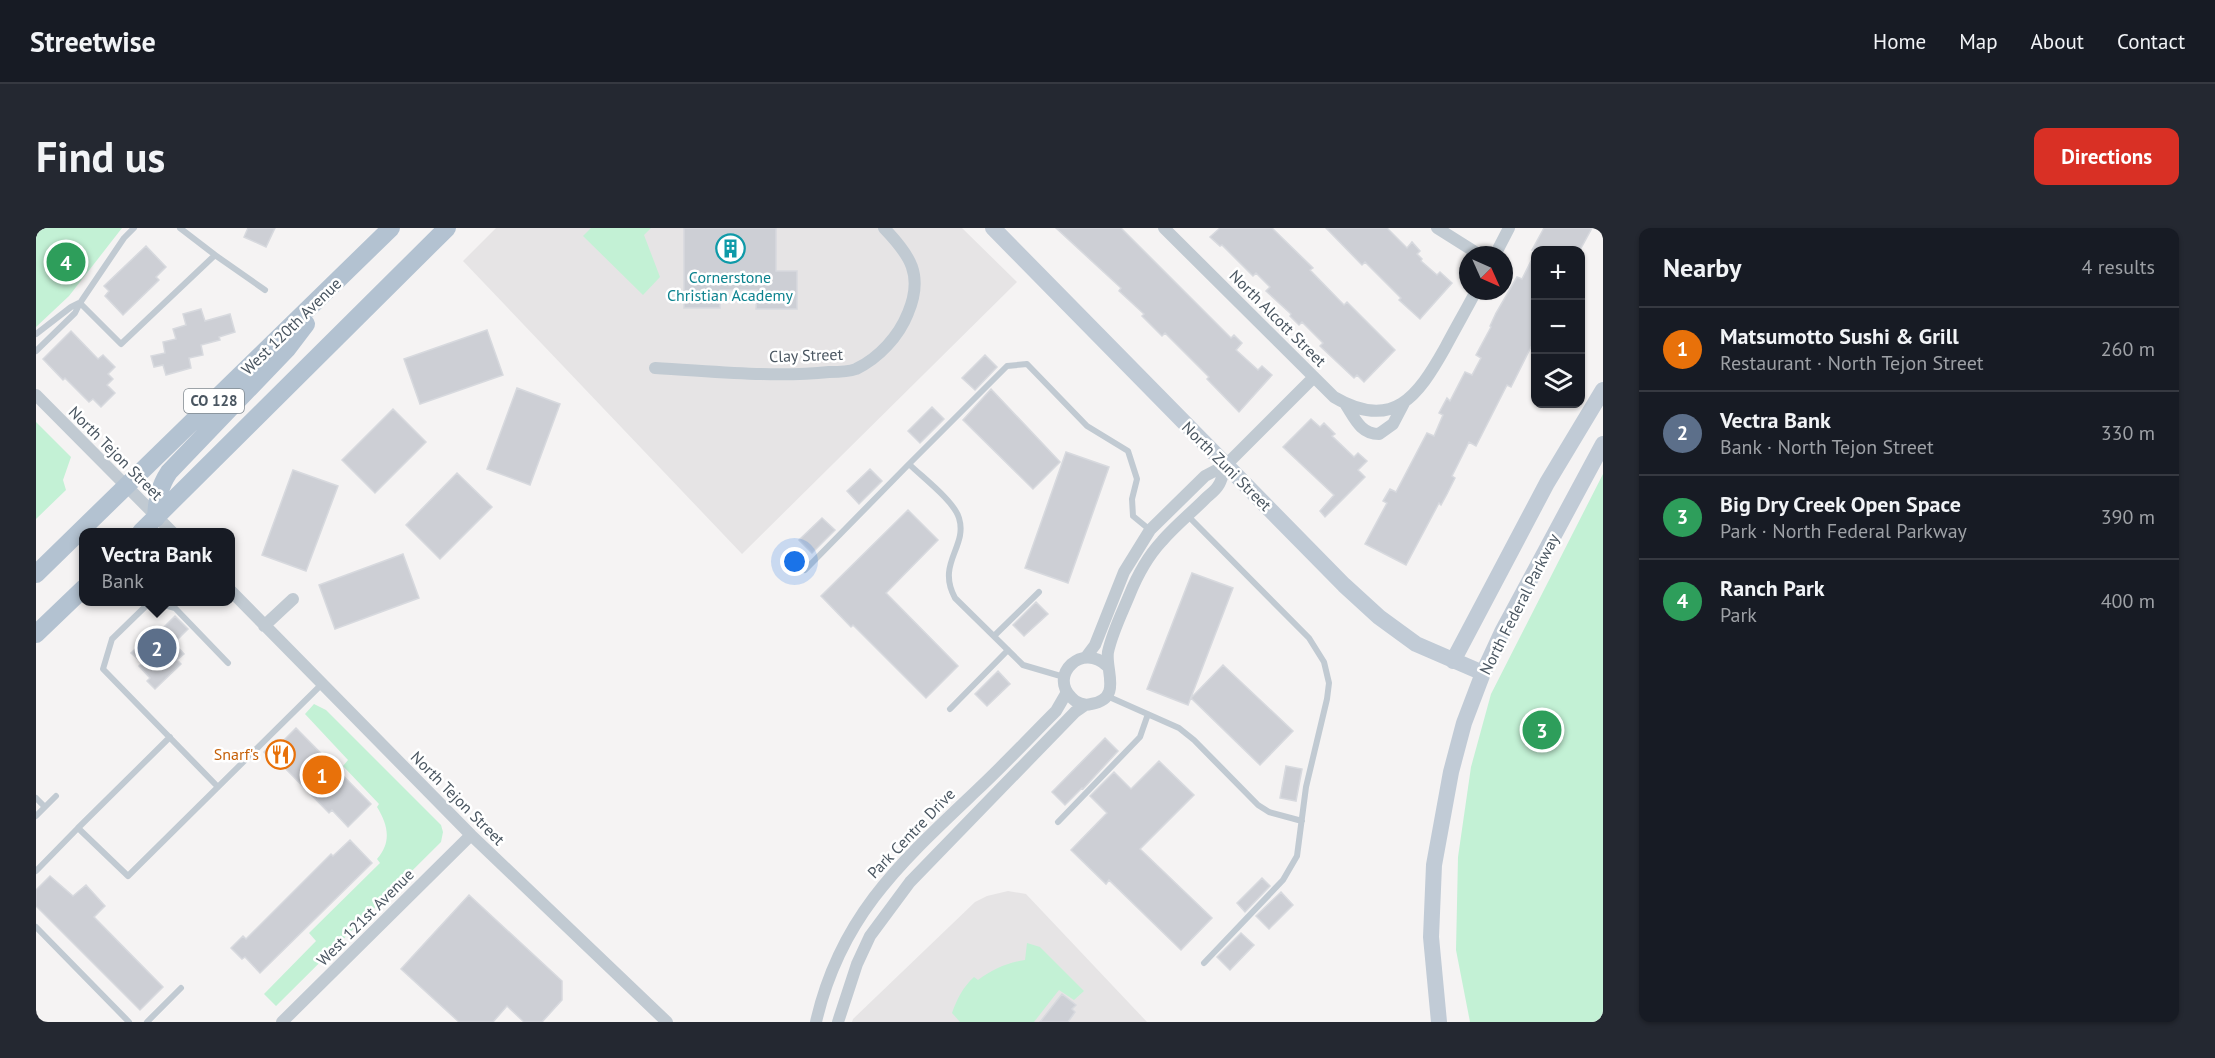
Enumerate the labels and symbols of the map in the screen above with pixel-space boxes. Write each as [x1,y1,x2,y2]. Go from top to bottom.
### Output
building icon: Cornerstone Christian Academy [714,233,746,265]
pin: 4 [46,240,86,285]
north arrow [1459,246,1513,300]
street label: North Alcott Street [1225,265,1331,371]
place label: Cornerstone Christian Academy [667,267,794,305]
street label: West 120th Avenue [237,273,345,379]
street label: Clay Street [769,344,844,366]
road number: CO 128 [184,389,244,413]
street label: North Tejon Street [65,402,168,505]
street label: North Zuni Street [1178,417,1276,515]
street label: North Federal Parkway [1475,530,1564,678]
your location [780,547,809,576]
pin: 2 [138,626,176,670]
pin: 3 [1522,708,1562,752]
restaurant icon: Snarf's [264,738,296,770]
place label: Snarf's [214,744,259,764]
street label: North Tejon Street [407,747,510,850]
pin: 1 [302,752,342,798]
street label: Park Centre Drive [863,784,959,882]
street label: West 121st Avenue [312,864,418,970]

